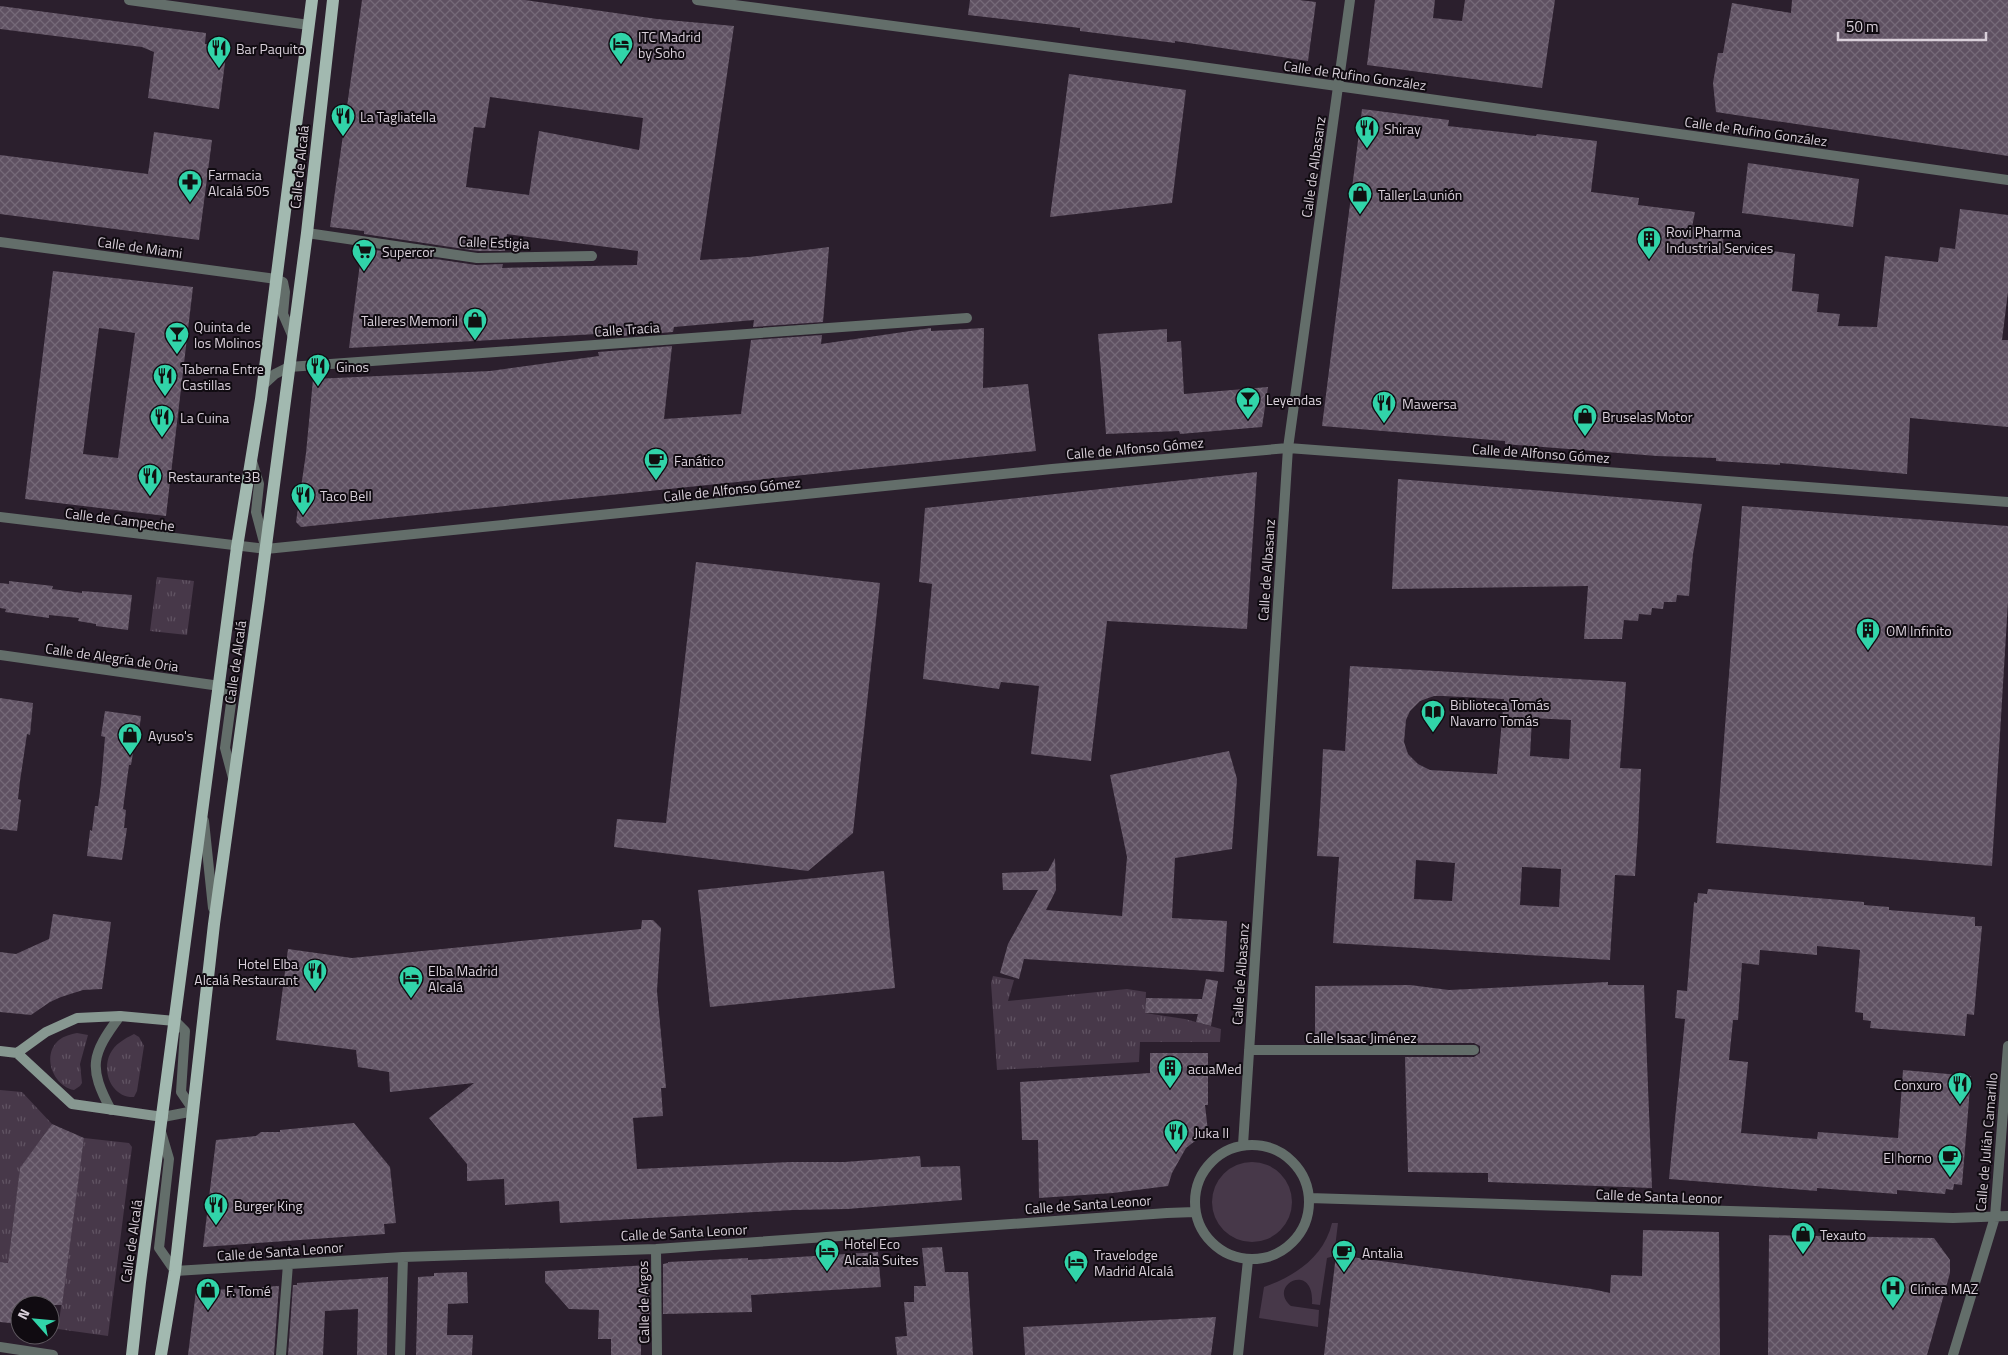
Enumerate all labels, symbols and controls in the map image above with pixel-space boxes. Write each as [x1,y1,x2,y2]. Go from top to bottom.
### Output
scale bar [1838,10,1986,42]
text: 50 m [1846,15,1879,38]
place label: ITC Madrid by Soho [638,26,701,63]
hotel icon: ITC Madrid by Soho [608,31,634,65]
restaurant icon: Bar Paquito [206,35,232,69]
place label: Bar Paquito [236,38,305,59]
street label: Calle de Rufino González [1282,55,1428,95]
restaurant icon: La Tagliatella [330,103,356,137]
place label: La Tagliatella [360,106,436,127]
street label: Calle de Rufino González [1683,111,1829,151]
street label: Calle de Albasanz [1295,115,1331,219]
restaurant icon: Shiray [1354,115,1380,149]
place label: Shiray [1384,118,1421,139]
street label: Calle de Alcalá [284,124,314,210]
place label: Farmacia Alcalá 505 [208,164,270,201]
pharmacy icon: Farmacia Alcalá 505 [177,169,203,203]
shop icon: Taller La unión [1347,181,1373,215]
place label: Taller La unión [1378,184,1462,205]
place label: Rovi Pharma Industrial Services [1666,221,1773,258]
building icon: Rovi Pharma Industrial Services [1636,226,1662,260]
street label: Calle Estigia [458,230,530,254]
street label: Calle de Miami [96,231,184,263]
supermarket icon: Supercor [351,238,377,272]
place label: Supercor [382,241,435,262]
shop icon: Talleres Memoril [462,307,488,341]
place label: Talleres Memoril [361,310,458,331]
place label: Quinta de los Molinos [194,316,261,353]
street label: Calle Tracia [594,316,660,342]
bar icon: Quinta de los Molinos [164,321,190,355]
restaurant icon: Ginos [305,353,331,387]
place label: Ginos [336,356,369,377]
place label: Taberna Entre Castillas [182,358,264,395]
restaurant icon: Taberna Entre Castillas [152,363,178,397]
bar icon: Leyendas [1235,386,1261,420]
place label: Leyendas [1266,389,1322,410]
restaurant icon: Mawersa [1371,390,1397,424]
place label: Mawersa [1402,393,1457,414]
shop icon: Bruselas Motor [1572,403,1598,437]
restaurant icon: La Cuina [149,404,175,438]
place label: Bruselas Motor [1602,406,1693,427]
place label: La Cuina [180,407,229,428]
street label: Calle de Alfonso Gómez [1065,432,1205,464]
street label: Calle de Alfonso Gómez [1471,438,1611,468]
cafe icon: Fanático [643,447,669,481]
place label: Fanático [674,450,724,471]
restaurant icon: Restaurante 3B [137,463,163,497]
place label: Restaurante 3B [168,466,260,487]
street label: Calle de Alfonso Gómez [662,471,802,507]
restaurant icon: Taco Bell [290,482,316,516]
place label: Taco Bell [320,485,372,506]
street label: Calle de Campeche [64,502,176,536]
street label: Calle de Albasanz [1252,518,1280,622]
building icon: OM Infinito [1855,617,1881,651]
street label: Calle de Alcalá [219,619,251,705]
place label: OM Infinito [1886,620,1952,641]
street label: Calle de Alegría de Oria [44,637,180,677]
place label: Biblioteca Tomás Navarro Tomás [1450,694,1550,731]
library icon: Biblioteca Tomás Navarro Tomás [1420,699,1446,733]
shop icon: Ayuso's [117,722,143,756]
place label: Ayuso's [148,725,193,746]
street label: Calle de Albasanz [1226,922,1254,1026]
place label: Hotel Elba Alcalá Restaurant [194,953,298,990]
restaurant icon: Hotel Elba Alcalá Restaurant [302,958,328,992]
place label: Elba Madrid Alcalá [428,960,498,997]
hotel icon: Elba Madrid Alcalá [398,965,424,999]
street label: Calle Isaac Jiménez [1305,1027,1417,1048]
building icon: acuaMed [1157,1055,1183,1089]
place label: acuaMed [1188,1058,1242,1079]
restaurant icon: Conxuro [1947,1071,1973,1105]
street label: Calle de Julián Camarillo [1969,1072,2003,1212]
place label: Conxuro [1894,1074,1942,1095]
restaurant icon: Juka II [1163,1119,1189,1153]
place label: Juka II [1194,1122,1229,1143]
cafe icon: El horno [1937,1144,1963,1178]
place label: El horno [1883,1147,1932,1168]
street label: Calle de Santa Leonor [1595,1183,1723,1209]
street label: Calle de Santa Leonor [1024,1189,1152,1219]
restaurant icon: Burger King [203,1192,229,1226]
place label: Burger King [234,1195,303,1216]
street label: Calle de Alcalá [115,1198,147,1284]
street label: Calle de Santa Leonor [620,1218,748,1246]
shop icon: Texauto [1790,1221,1816,1255]
place label: Texauto [1820,1224,1866,1245]
place label: Hotel Eco Alcala Suites [844,1233,919,1270]
street label: Calle de Santa Leonor [216,1236,344,1266]
hotel icon: Hotel Eco Alcala Suites [814,1238,840,1272]
cafe icon: Antalia [1331,1239,1357,1273]
place label: Antalia [1362,1242,1403,1263]
place label: Travelodge Madrid Alcalá [1094,1244,1174,1281]
hotel icon: Travelodge Madrid Alcalá [1063,1249,1089,1283]
street label: Calle de Argos [632,1260,654,1344]
hospital icon: Clínica MAZ [1880,1275,1906,1309]
shop icon: F. Tomé [195,1277,221,1311]
place label: Clínica MAZ [1910,1278,1978,1299]
place label: F. Tomé [226,1280,271,1301]
north arrow [10,1295,60,1345]
text: N [11,1305,35,1323]

